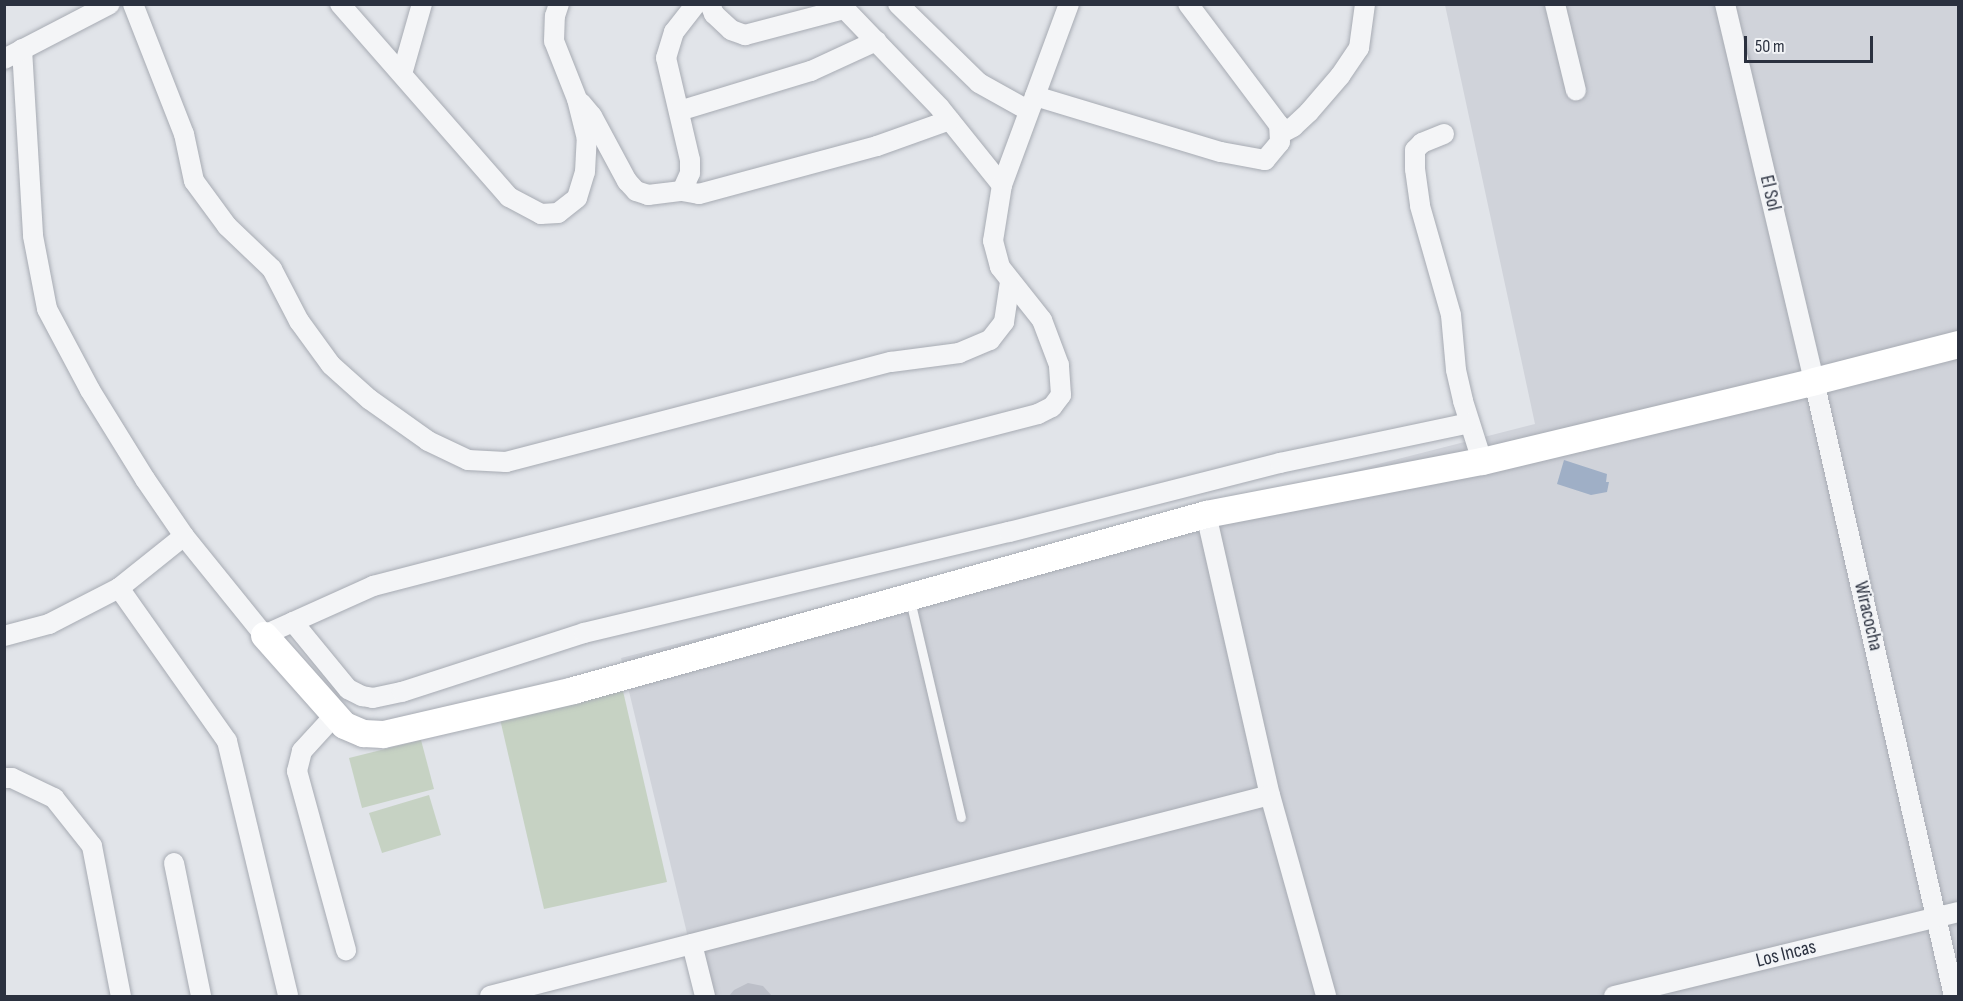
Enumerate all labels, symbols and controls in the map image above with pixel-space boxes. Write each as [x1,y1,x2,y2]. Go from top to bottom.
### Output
scale bar [1747,24,1876,62]
text: 50 m [1755,36,1785,57]
street label: El Sol [1754,173,1786,213]
street label: Wiracocha [1848,579,1888,653]
street label: Los Incas [1753,935,1819,973]

